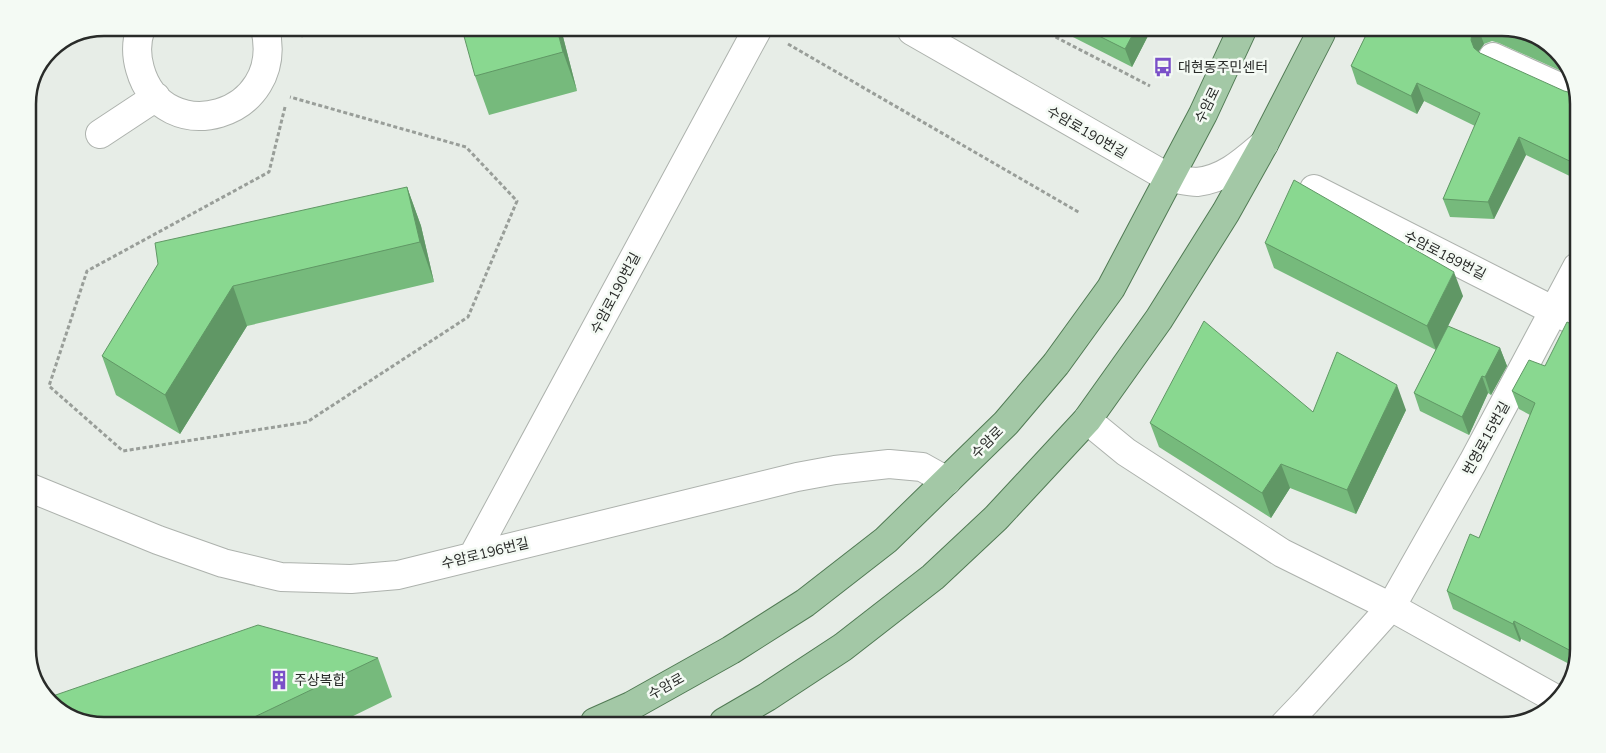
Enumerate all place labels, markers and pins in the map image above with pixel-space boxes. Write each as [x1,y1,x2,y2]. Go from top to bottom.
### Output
bus stop icon: 대현동주민센터 [1152,56,1174,78]
place label: 대현동주민센터 [1178,58,1268,76]
building icon: 주상복합 [268,669,290,691]
place label: 주상복합 [294,671,346,689]

